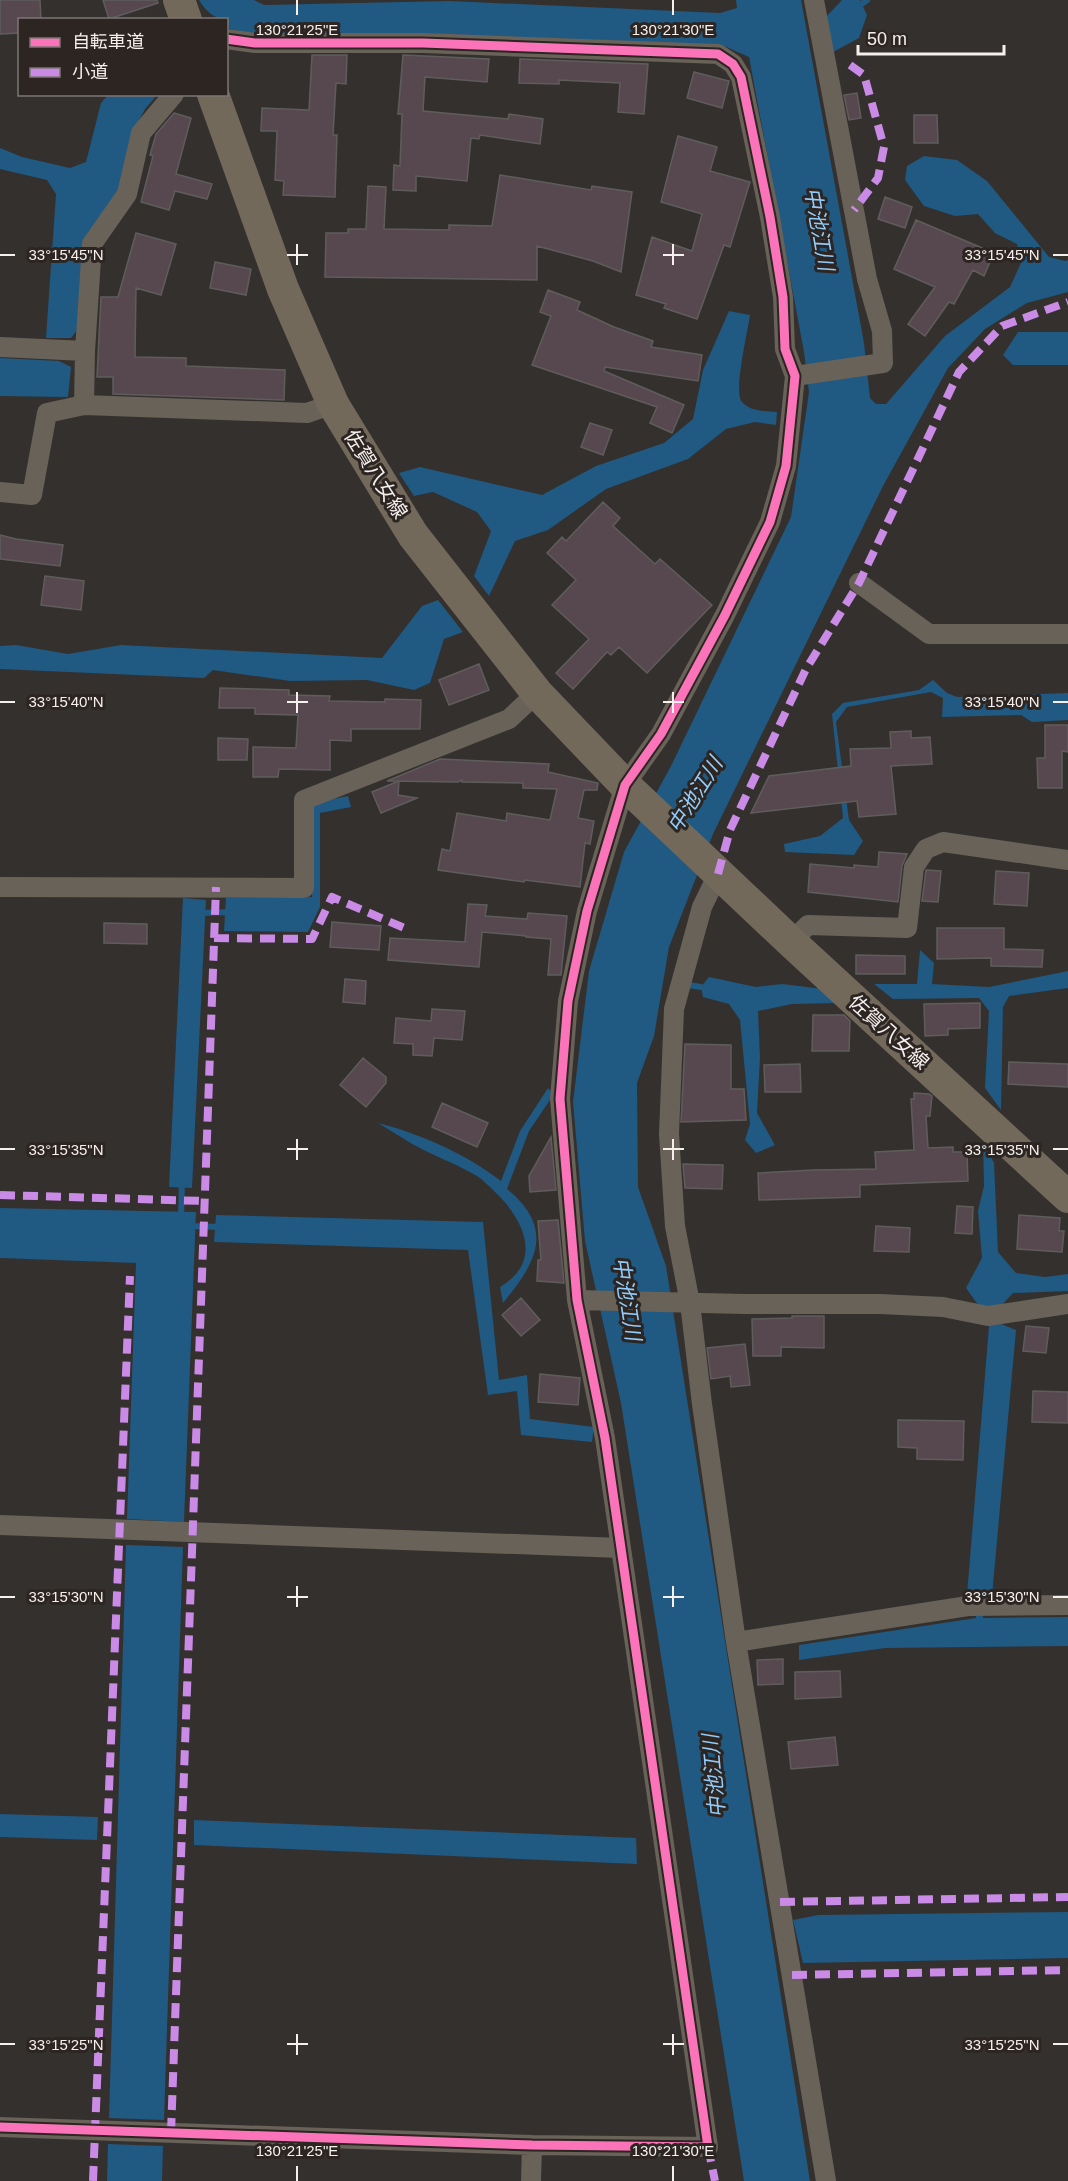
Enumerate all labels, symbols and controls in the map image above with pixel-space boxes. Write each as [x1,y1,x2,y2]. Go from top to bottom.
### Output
legend [18,18,228,96]
scale bar [858,18,1004,56]
text: 130°21'25"E [256,21,338,38]
text: 130°21'30"E [632,21,714,38]
text: 50 m [867,29,907,49]
text: 自転車道 [72,32,144,52]
text: 小道 [72,62,108,82]
water label: 中池江川 [801,186,838,274]
text: 33°15'45"N [28,246,104,263]
text: 33°15'45"N [964,246,1040,263]
street label: 佐賀八女線 [340,426,412,522]
text: 33°15'40"N [28,693,104,710]
text: 33°15'40"N [964,693,1040,710]
water label: 中池江川 [663,751,728,836]
street label: 佐賀八女線 [844,990,934,1074]
text: 33°15'35"N [28,1141,104,1158]
text: 33°15'35"N [964,1141,1040,1158]
water label: 中池江川 [610,1256,646,1344]
text: 33°15'30"N [28,1588,104,1605]
text: 33°15'30"N [964,1588,1040,1605]
water label: 中池江川 [698,1731,729,1819]
text: 33°15'25"N [28,2036,104,2053]
text: 33°15'25"N [964,2036,1040,2053]
text: 130°21'25"E [256,2142,338,2159]
text: 130°21'30"E [632,2142,714,2159]

